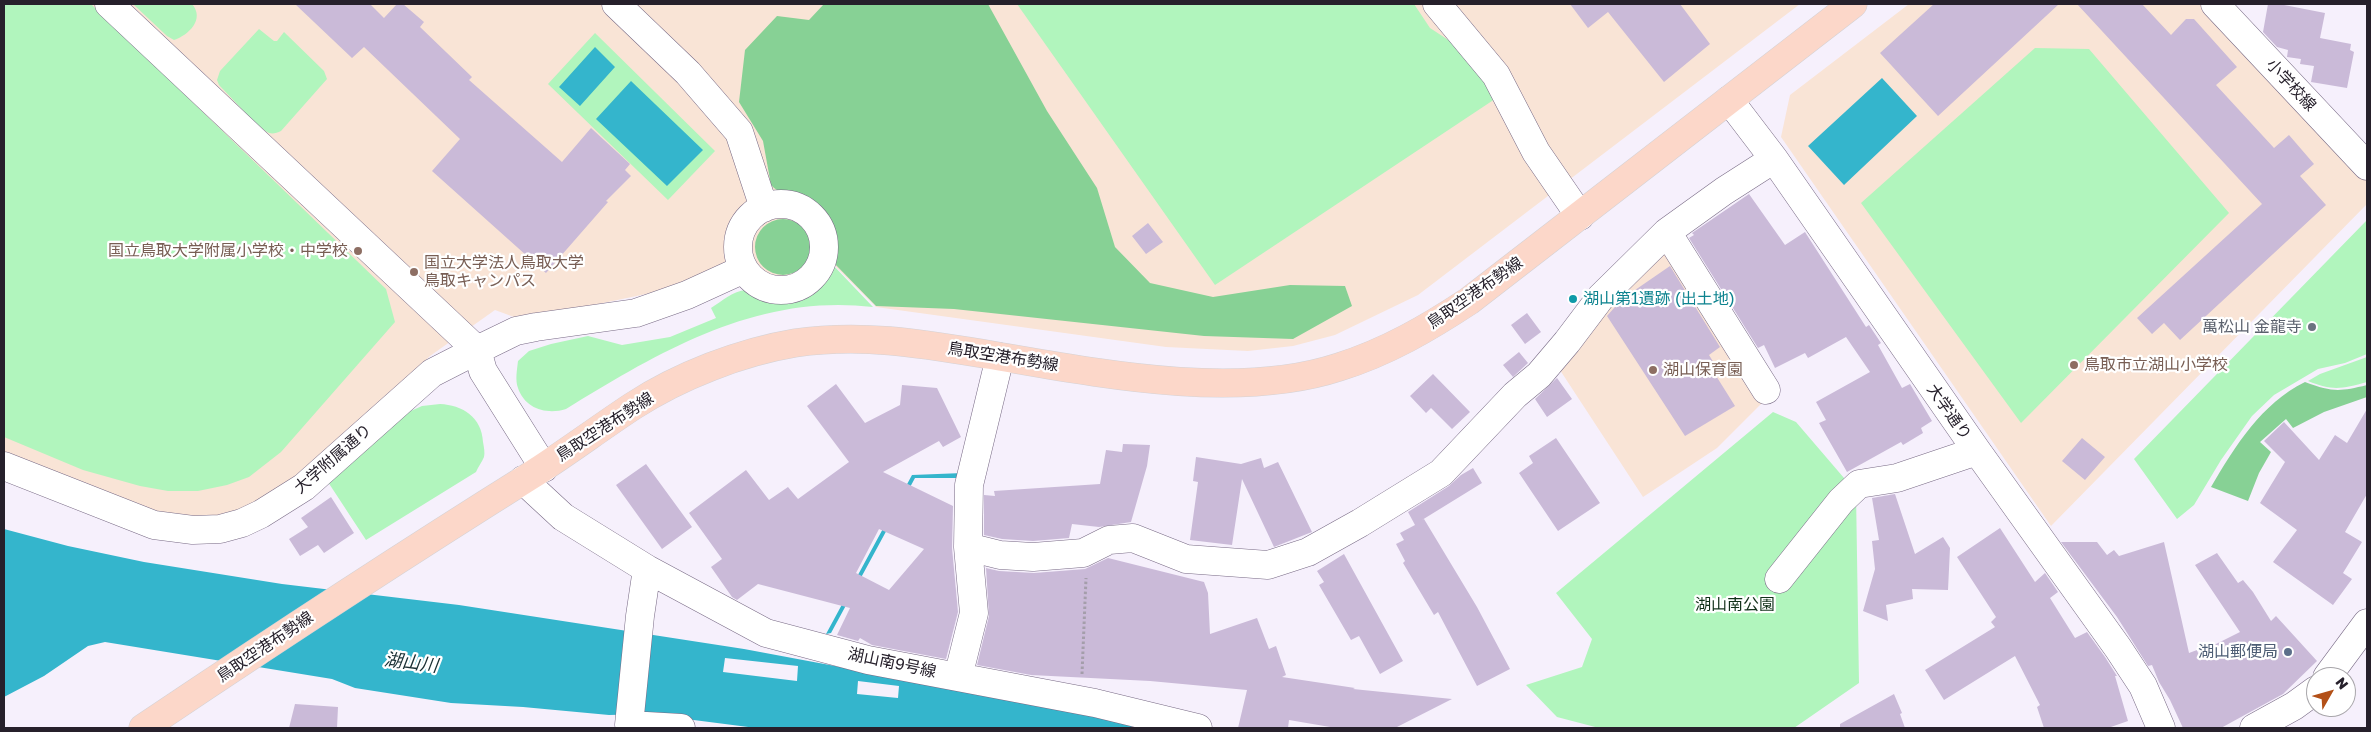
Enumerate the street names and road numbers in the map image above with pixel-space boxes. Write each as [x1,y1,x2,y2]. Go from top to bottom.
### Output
street label: 小学校線 [2262,55,2320,115]
street label: 鳥取空港布勢線 [1424,253,1526,333]
street label: 鳥取空港布勢線 [946,339,1060,375]
street label: 大学通り [1923,380,1975,444]
street label: 鳥取空港布勢線 [553,388,657,466]
street label: 大学附属通り [290,420,376,498]
street label: 鳥取空港布勢線 [213,608,317,686]
street label: 湖山南9号線 [846,644,938,682]

